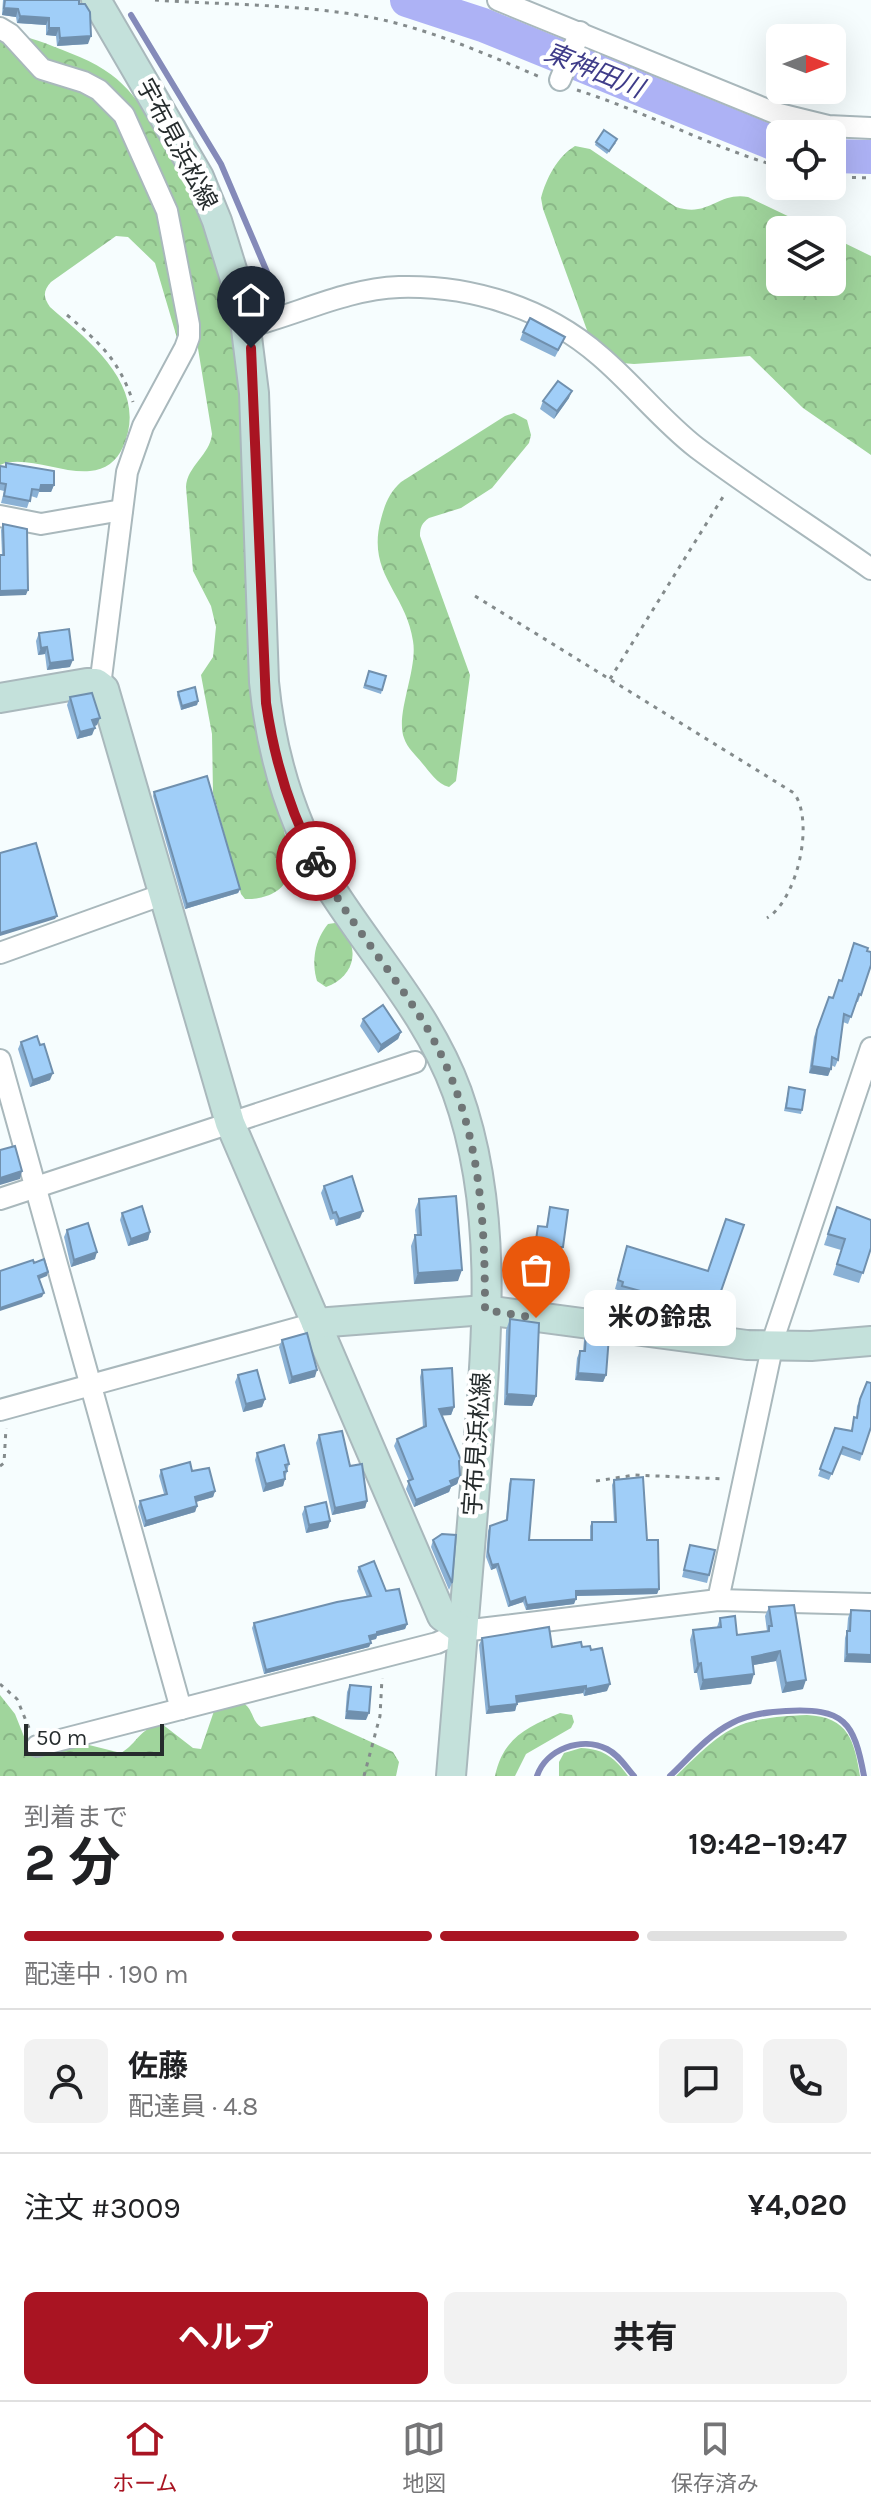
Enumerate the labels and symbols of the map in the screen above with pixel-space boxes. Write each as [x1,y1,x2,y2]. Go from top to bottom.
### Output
north arrow [766,24,846,104]
water label: 東神田川 [540,37,651,105]
street label: 宇布見浜松線 [131,74,223,214]
pin [217,266,285,348]
courier [276,821,356,901]
pin [502,1236,570,1318]
callout: 米の鈴忠 [584,1290,736,1346]
street label: 宇布見浜松線 [458,1371,496,1517]
scale bar [24,1720,164,1756]

